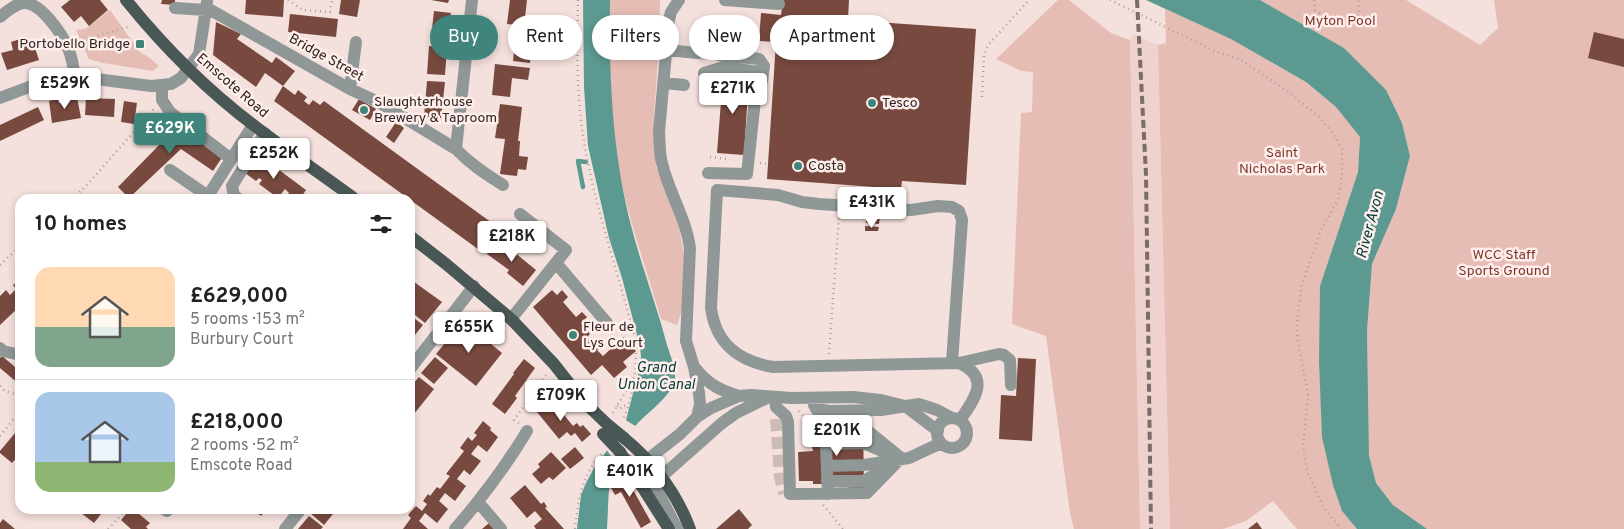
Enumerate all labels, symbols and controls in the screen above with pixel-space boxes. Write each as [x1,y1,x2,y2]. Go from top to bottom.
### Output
park label: Myton Pool [1304,13,1376,30]
chip: Buy [430,15,498,60]
chip: Rent [508,15,582,60]
chip: Filters [592,15,679,60]
chip: New [689,15,760,60]
chip: Apartment [770,15,894,60]
street label: Bridge Street [286,30,366,86]
place label: Portobello Bridge [19,36,130,53]
marker: Portobello Bridge [134,38,146,50]
street label: Emscote Road [193,50,271,122]
pin: £529K [30,68,100,110]
pin: £271K [698,72,768,115]
text: £529K [40,74,90,94]
text: £271K [710,79,756,99]
place label: Slaughterhouse Brewery & Taproom [374,94,497,127]
place label: Tesco [882,95,918,112]
marker: Tesco [866,97,878,109]
marker: Slaughterhouse Brewery & Taproom [358,104,370,116]
pin: £629K [135,112,205,155]
text: £629K [145,119,195,139]
pin: £252K [239,138,309,180]
text: £252K [249,144,299,164]
park label: Saint Nicholas Park [1239,145,1325,178]
place label: Costa [808,158,844,175]
marker: Costa [792,160,804,172]
pin: £431K [837,186,907,229]
water label: River Avon [1353,189,1389,261]
text: £431K [848,193,896,213]
icon: filters [367,210,395,238]
text: 10 homes [35,211,127,238]
pin: £218K [477,220,547,263]
text: £218K [488,227,536,247]
park label: WCC Staff Sports Ground [1458,247,1550,280]
text: £629,000 [190,283,288,310]
icon: home [75,287,135,347]
text: 5 rooms · 153 m² [190,310,305,330]
pin: £655K [434,312,504,354]
text: £655K [444,318,494,338]
place label: Fleur de Lys Court [583,319,643,352]
marker: Fleur de Lys Court [567,329,579,341]
text: Burbury Court [190,330,293,350]
water label: Grand Union Canal [617,359,696,395]
pin: £709K [526,380,596,422]
text: £709K [536,386,586,406]
text: £218,000 [190,409,283,436]
icon: home [75,412,135,472]
pin: £201K [802,414,872,457]
text: £201K [813,421,861,441]
text: 2 rooms · 52 m² [190,436,299,456]
text: Emscote Road [190,456,293,476]
pin: £401K [595,456,665,498]
text: £401K [606,462,654,482]

